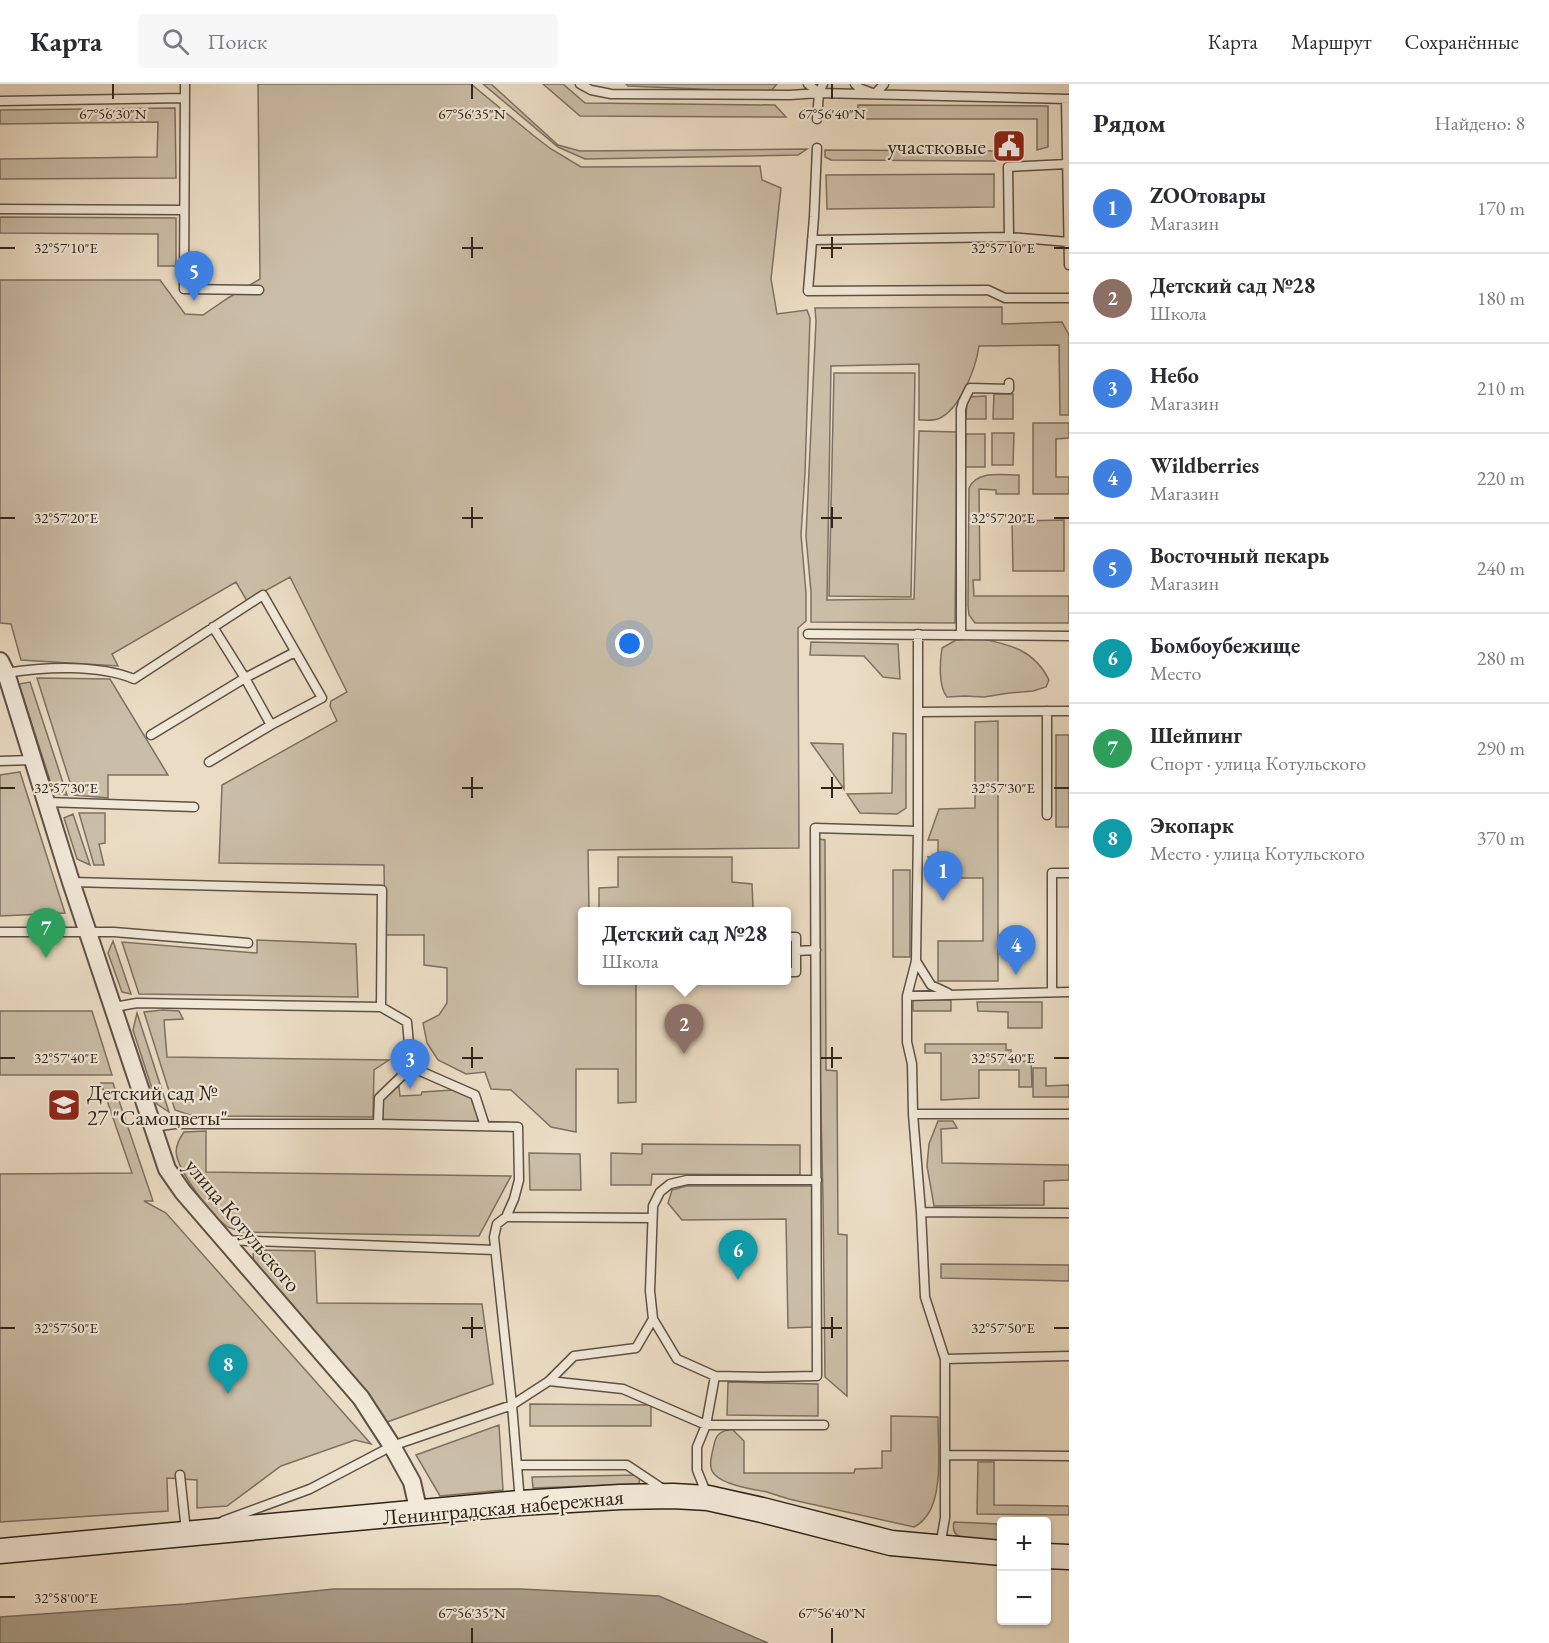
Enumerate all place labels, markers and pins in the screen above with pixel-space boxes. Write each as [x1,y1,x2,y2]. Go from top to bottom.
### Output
public building icon: участковые [991,128,1027,164]
place label: участковые [887,132,986,161]
pin: 5 [174,252,214,301]
pin: 1 [924,852,962,901]
pin: 7 [26,908,66,958]
pin: 4 [996,926,1036,975]
pin: 2 [664,1004,704,1054]
pin: 3 [390,1040,430,1089]
place label: Детский сад № 27 "Самоцветы" [87,1078,228,1132]
school or university icon: Детский сад № 27 "Самоцветы" [46,1087,82,1123]
pin: 6 [718,1230,758,1280]
pin: 8 [208,1344,248,1394]

